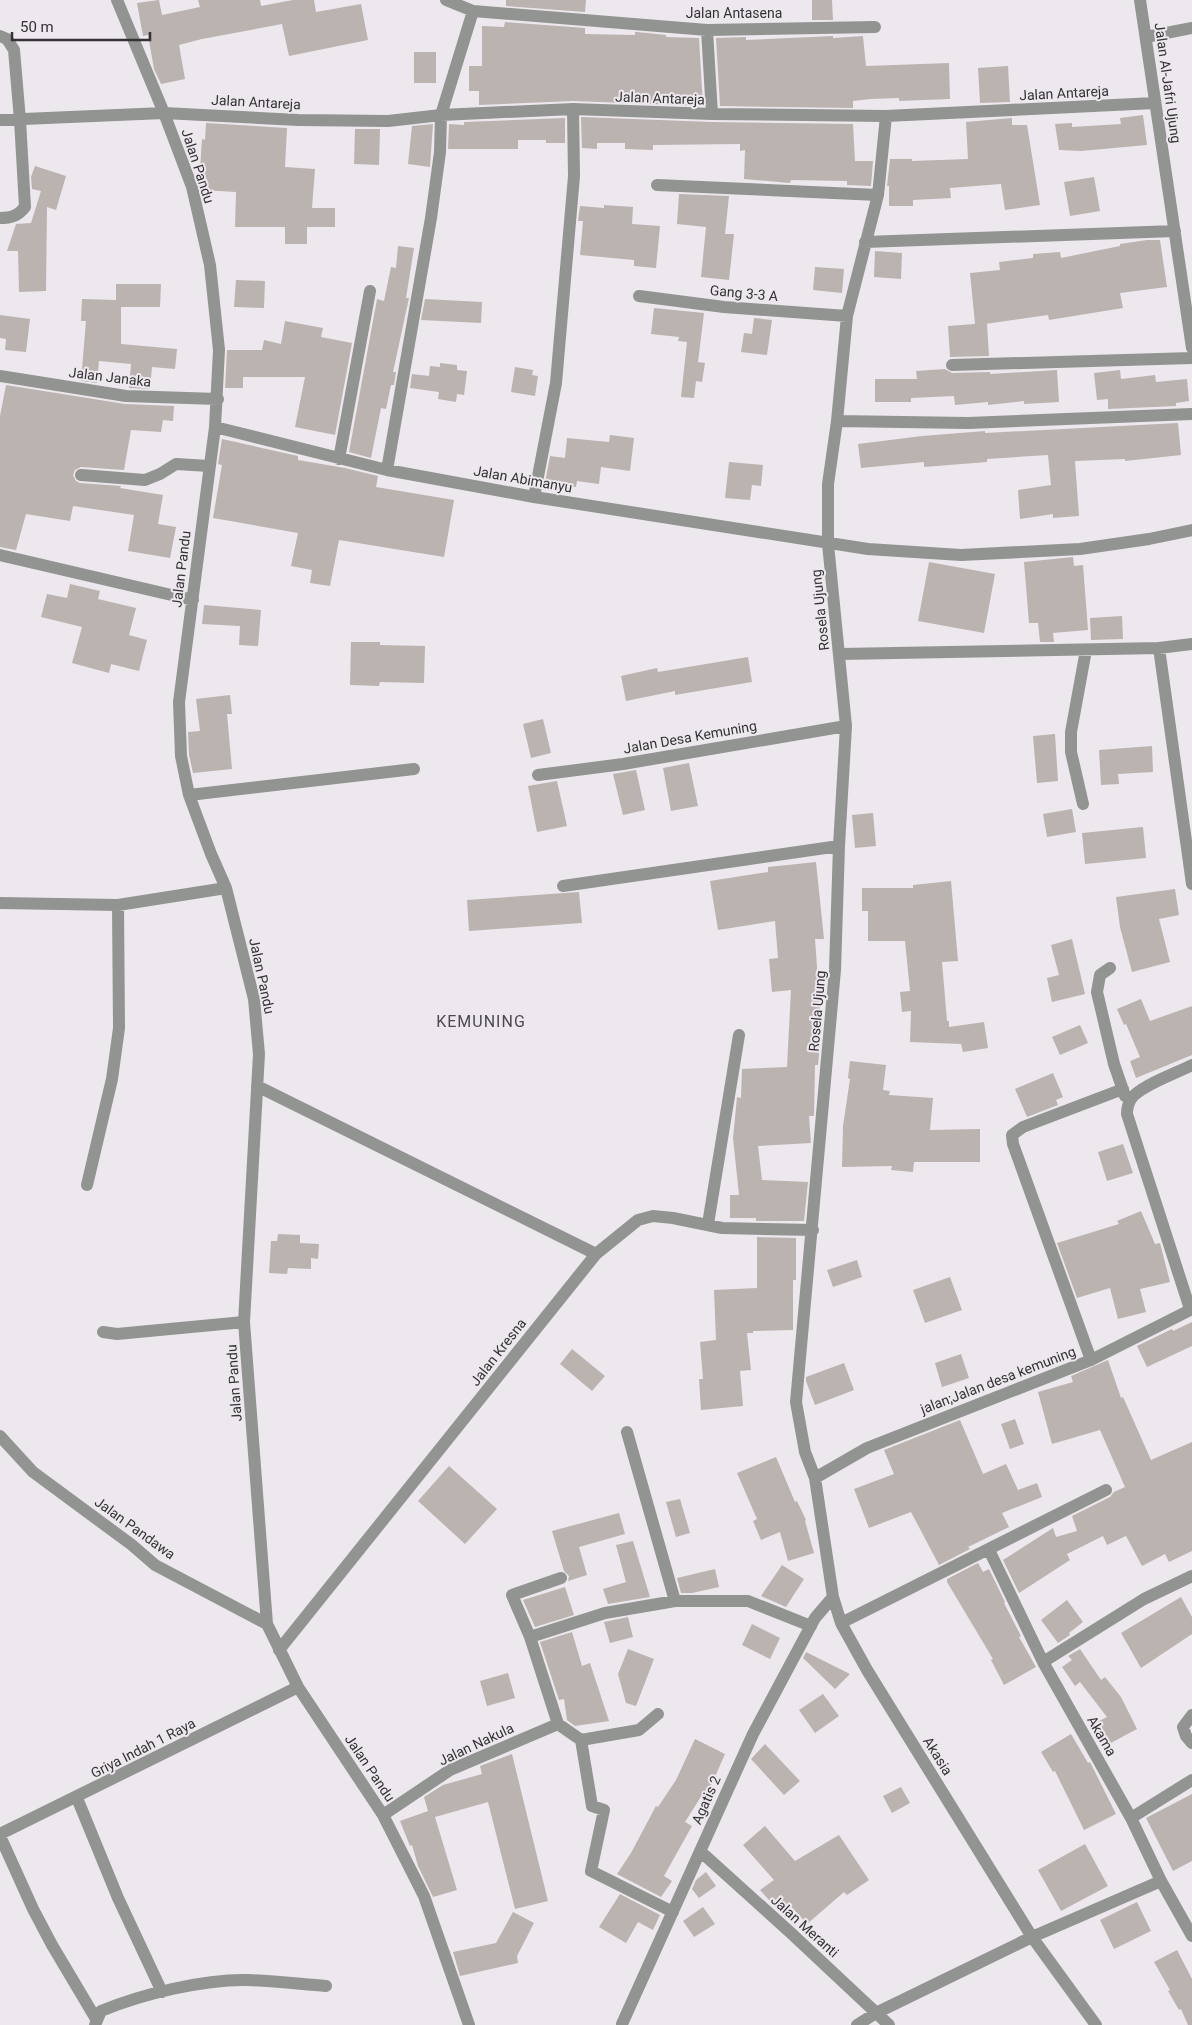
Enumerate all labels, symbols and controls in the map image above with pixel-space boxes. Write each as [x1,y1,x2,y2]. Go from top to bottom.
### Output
street label: Jalan Antasena [686,5,782,21]
scale bar [12,10,150,42]
text: 50 m [20,18,54,36]
street label: Jalan Al-Jafri Ujung [1152,22,1184,144]
street label: Jalan Antareja [1019,83,1109,103]
street label: Jalan Antareja [615,88,705,108]
street label: Jalan Antareja [211,92,301,112]
street label: Jalan Pandu [178,127,218,205]
street label: Gang 3-3 A [709,282,779,304]
street label: Jalan Janaka [68,364,152,390]
street label: Jalan Abimanyu [472,462,574,496]
street label: Jalan Pandu [168,530,194,608]
street label: Rosela Ujung [808,569,832,651]
street label: Jalan Desa Kemuning [622,717,758,757]
street label: Jalan Pandu [246,937,278,1015]
street label: Rosela Ujung [805,970,829,1052]
district label: KEMUNING [436,1012,526,1031]
street label: Jalan Kresna [467,1315,529,1389]
street label: jalan;Jalan desa kemuning [917,1343,1078,1417]
street label: Jalan Pandu [223,1344,245,1422]
street label: Jalan Pandawa [92,1494,178,1562]
street label: Akama [1084,1713,1120,1759]
street label: Griya Indah 1 Raya [88,1715,198,1781]
street label: Jalan Nakula [436,1720,516,1768]
street label: Jalan Pandu [342,1731,398,1805]
street label: Akasia [920,1734,956,1778]
street label: Agatis 2 [688,1773,724,1827]
street label: Jalan Meranti [768,1892,842,1960]

